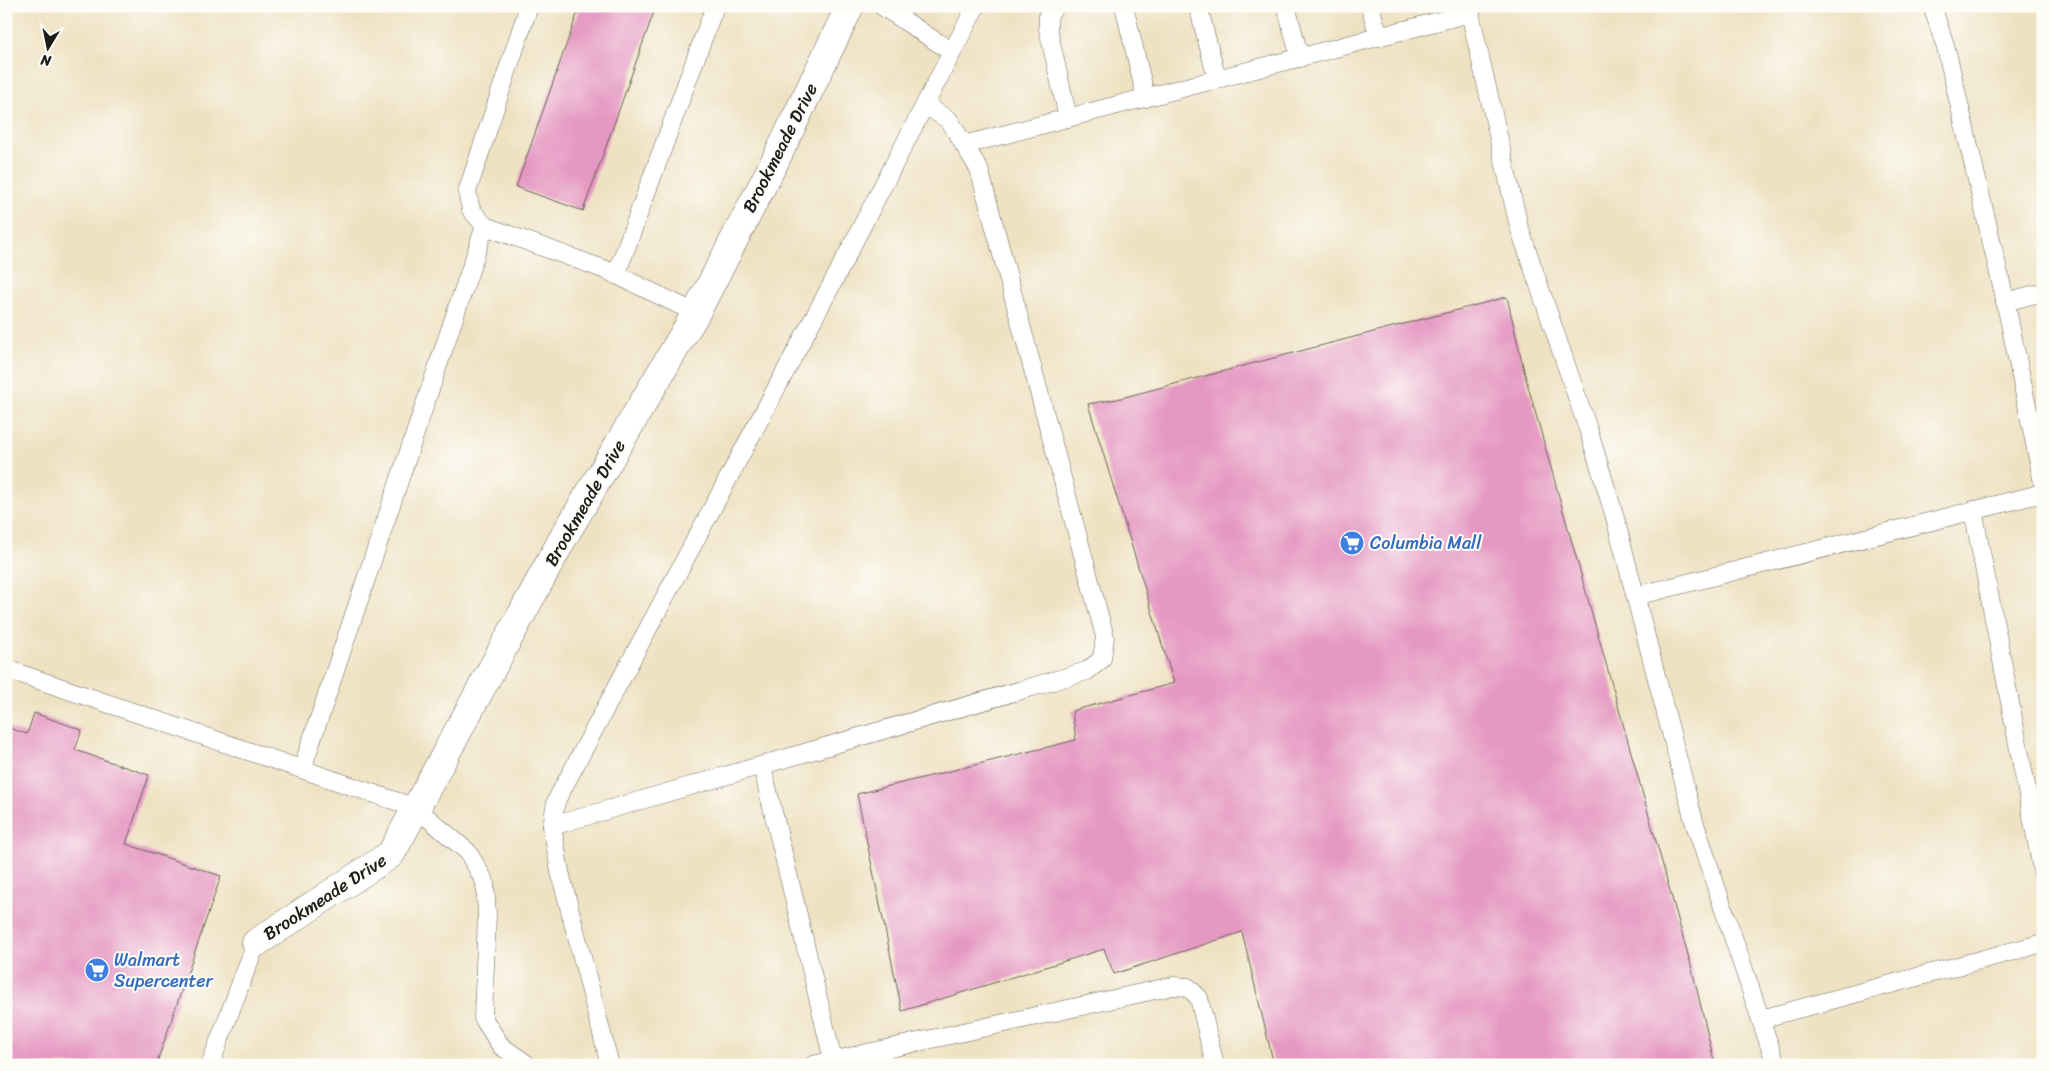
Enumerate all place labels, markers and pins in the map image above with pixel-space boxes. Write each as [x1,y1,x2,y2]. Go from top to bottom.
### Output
place label: Columbia Mall [1370,527,1482,559]
supermarket icon: Columbia Mall [1339,530,1365,556]
place label: Walmart Supercenter [114,944,215,997]
supermarket icon: Walmart Supercenter [84,957,110,983]

